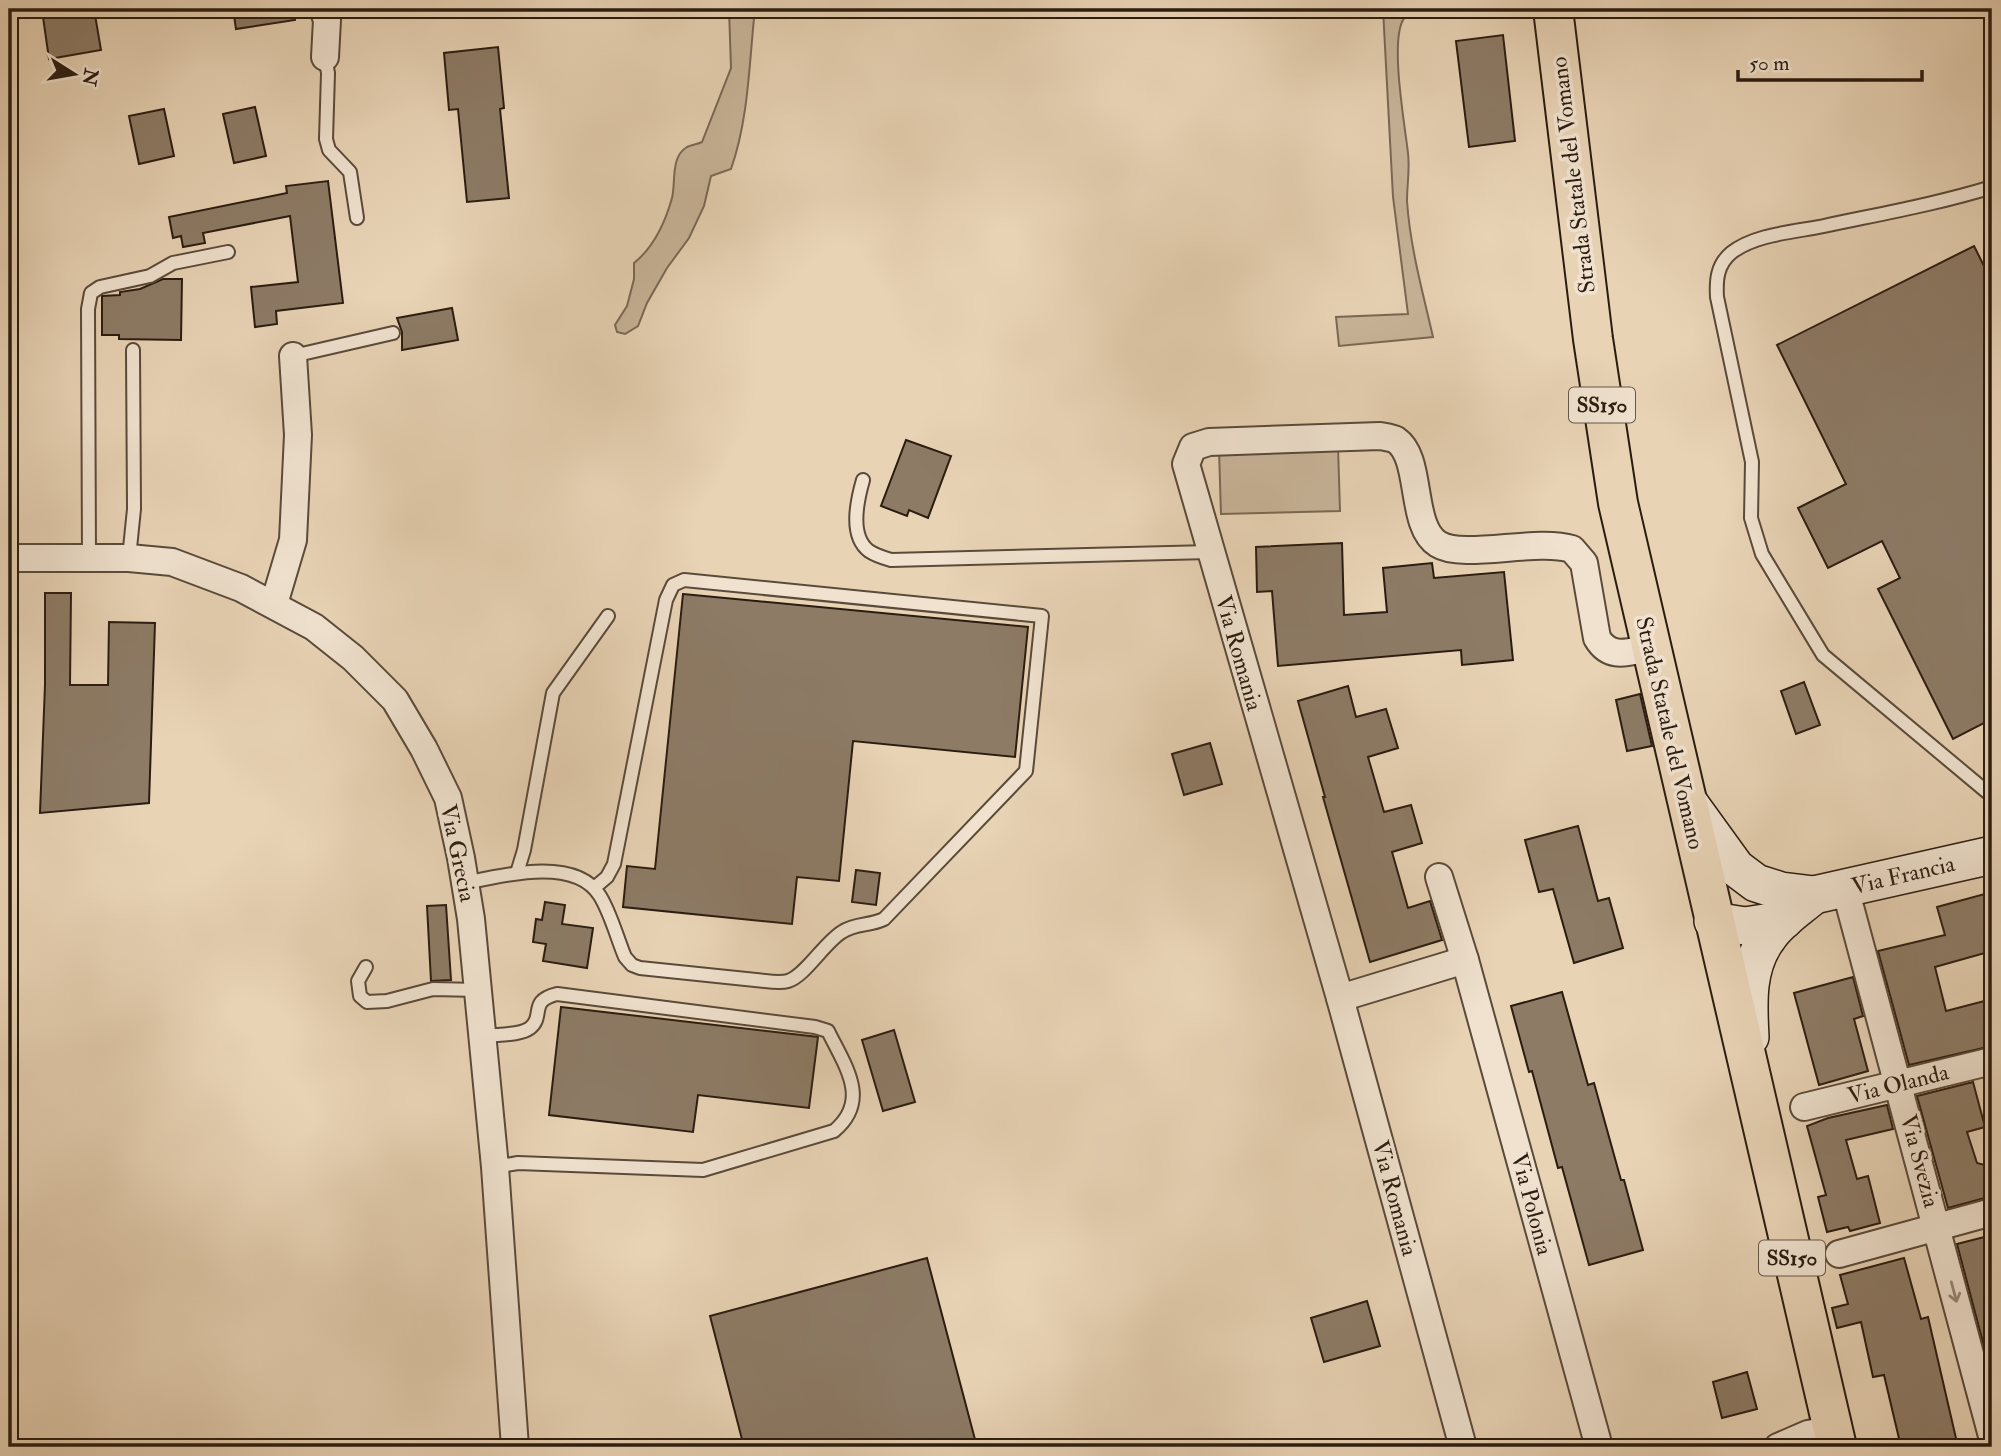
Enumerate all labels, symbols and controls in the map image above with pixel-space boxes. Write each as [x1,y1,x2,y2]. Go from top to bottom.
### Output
north arrow [38,38,108,108]
scale bar [1738,38,1922,82]
text: 50 m [1749,50,1790,77]
street label: Strada Statale del Vomano [1544,55,1602,295]
text: N [76,65,103,89]
road number: SS150 [1569,388,1635,422]
street label: Via Romania [1209,592,1269,715]
street label: Strada Statale del Vomano [1629,614,1711,852]
street label: Via Grecia [434,802,483,905]
street label: Via Francia [1849,849,1958,901]
street label: Via Olanda [1844,1057,1952,1111]
street label: Via Svezia [1894,1111,1946,1211]
street label: Via Romania [1366,1137,1424,1260]
street label: Via Polonia [1504,1150,1560,1259]
road number: SS150 [1759,1240,1825,1276]
one-way arrow [1948,1280,1961,1302]

